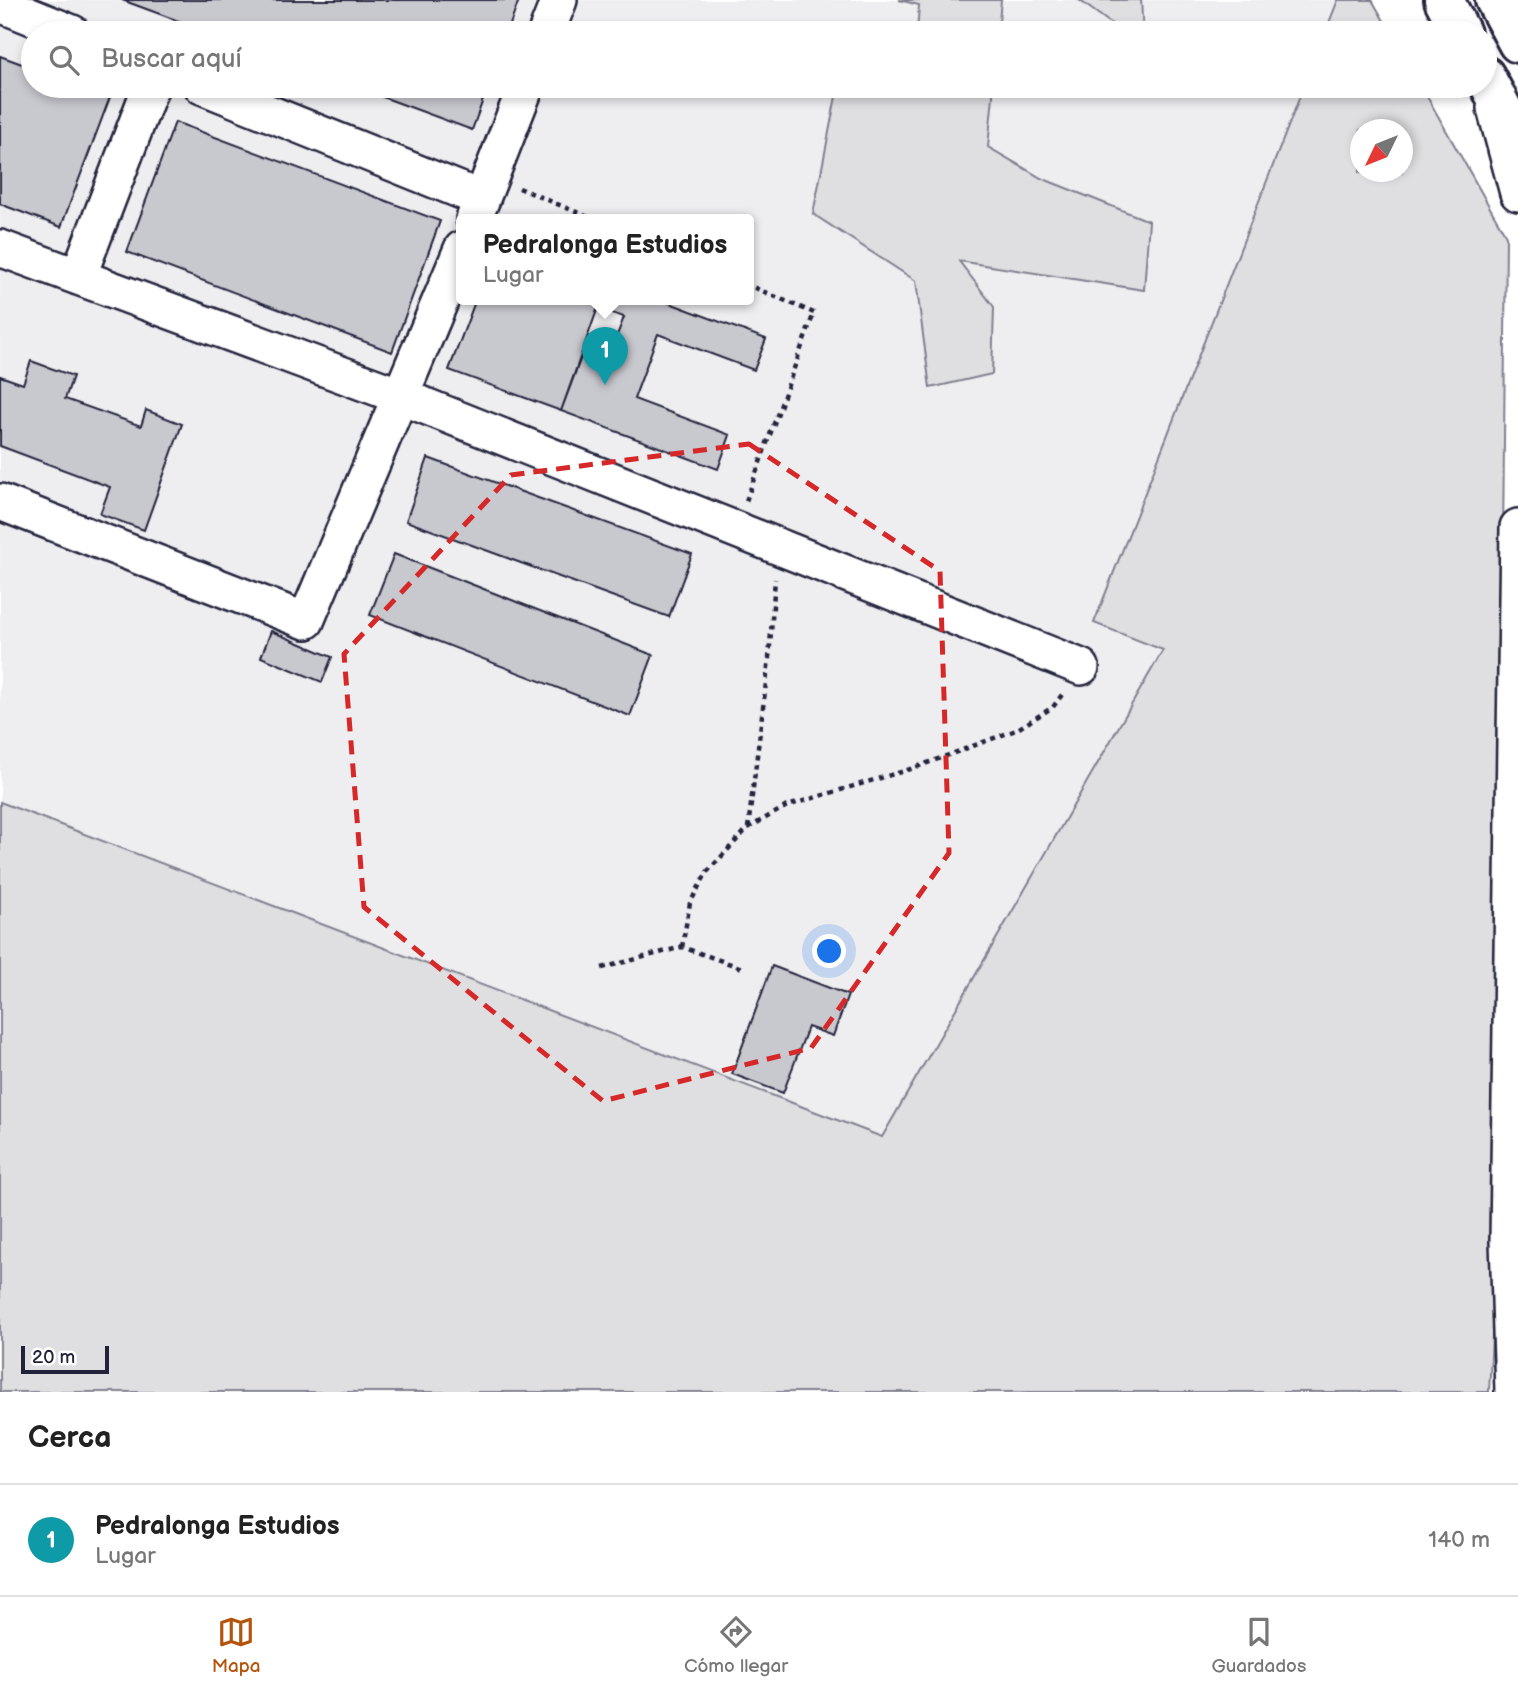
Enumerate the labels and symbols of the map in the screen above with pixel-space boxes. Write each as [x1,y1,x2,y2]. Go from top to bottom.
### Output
north arrow [1350,119,1413,182]
pin: 1 [582,327,628,385]
your location [812,934,846,968]
scale bar [21,1343,108,1375]

